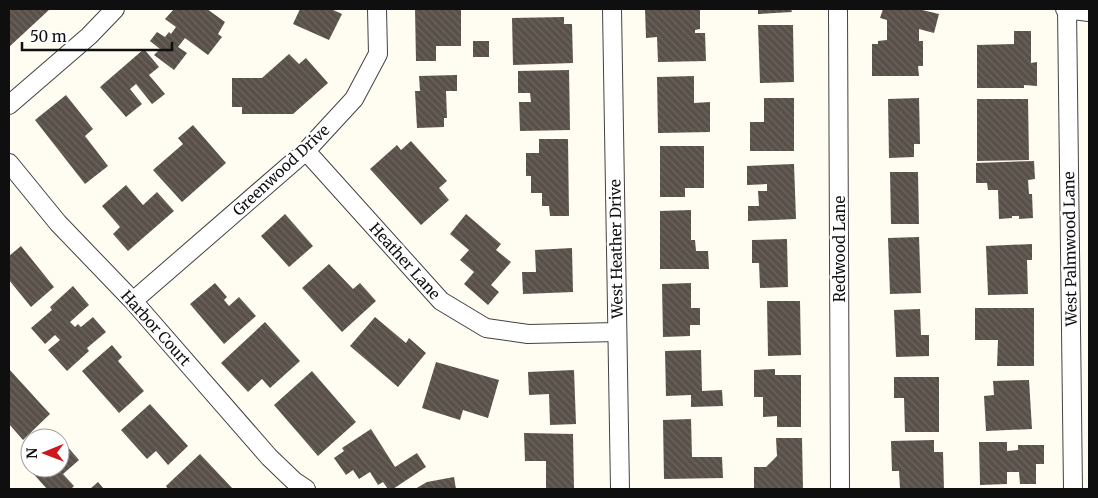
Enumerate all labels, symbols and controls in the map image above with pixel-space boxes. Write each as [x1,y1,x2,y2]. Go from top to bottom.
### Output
scale bar [22,20,172,52]
text: 50 m [30,27,67,46]
street label: Greenwood Drive [229,120,333,220]
street label: West Palmwood Lane [1059,171,1081,328]
street label: West Heather Drive [605,179,627,320]
street label: Redwood Lane [830,196,849,302]
street label: Heather Lane [366,219,445,303]
street label: Harbor Court [117,286,195,370]
north arrow [20,428,70,478]
text: N [23,448,41,459]

